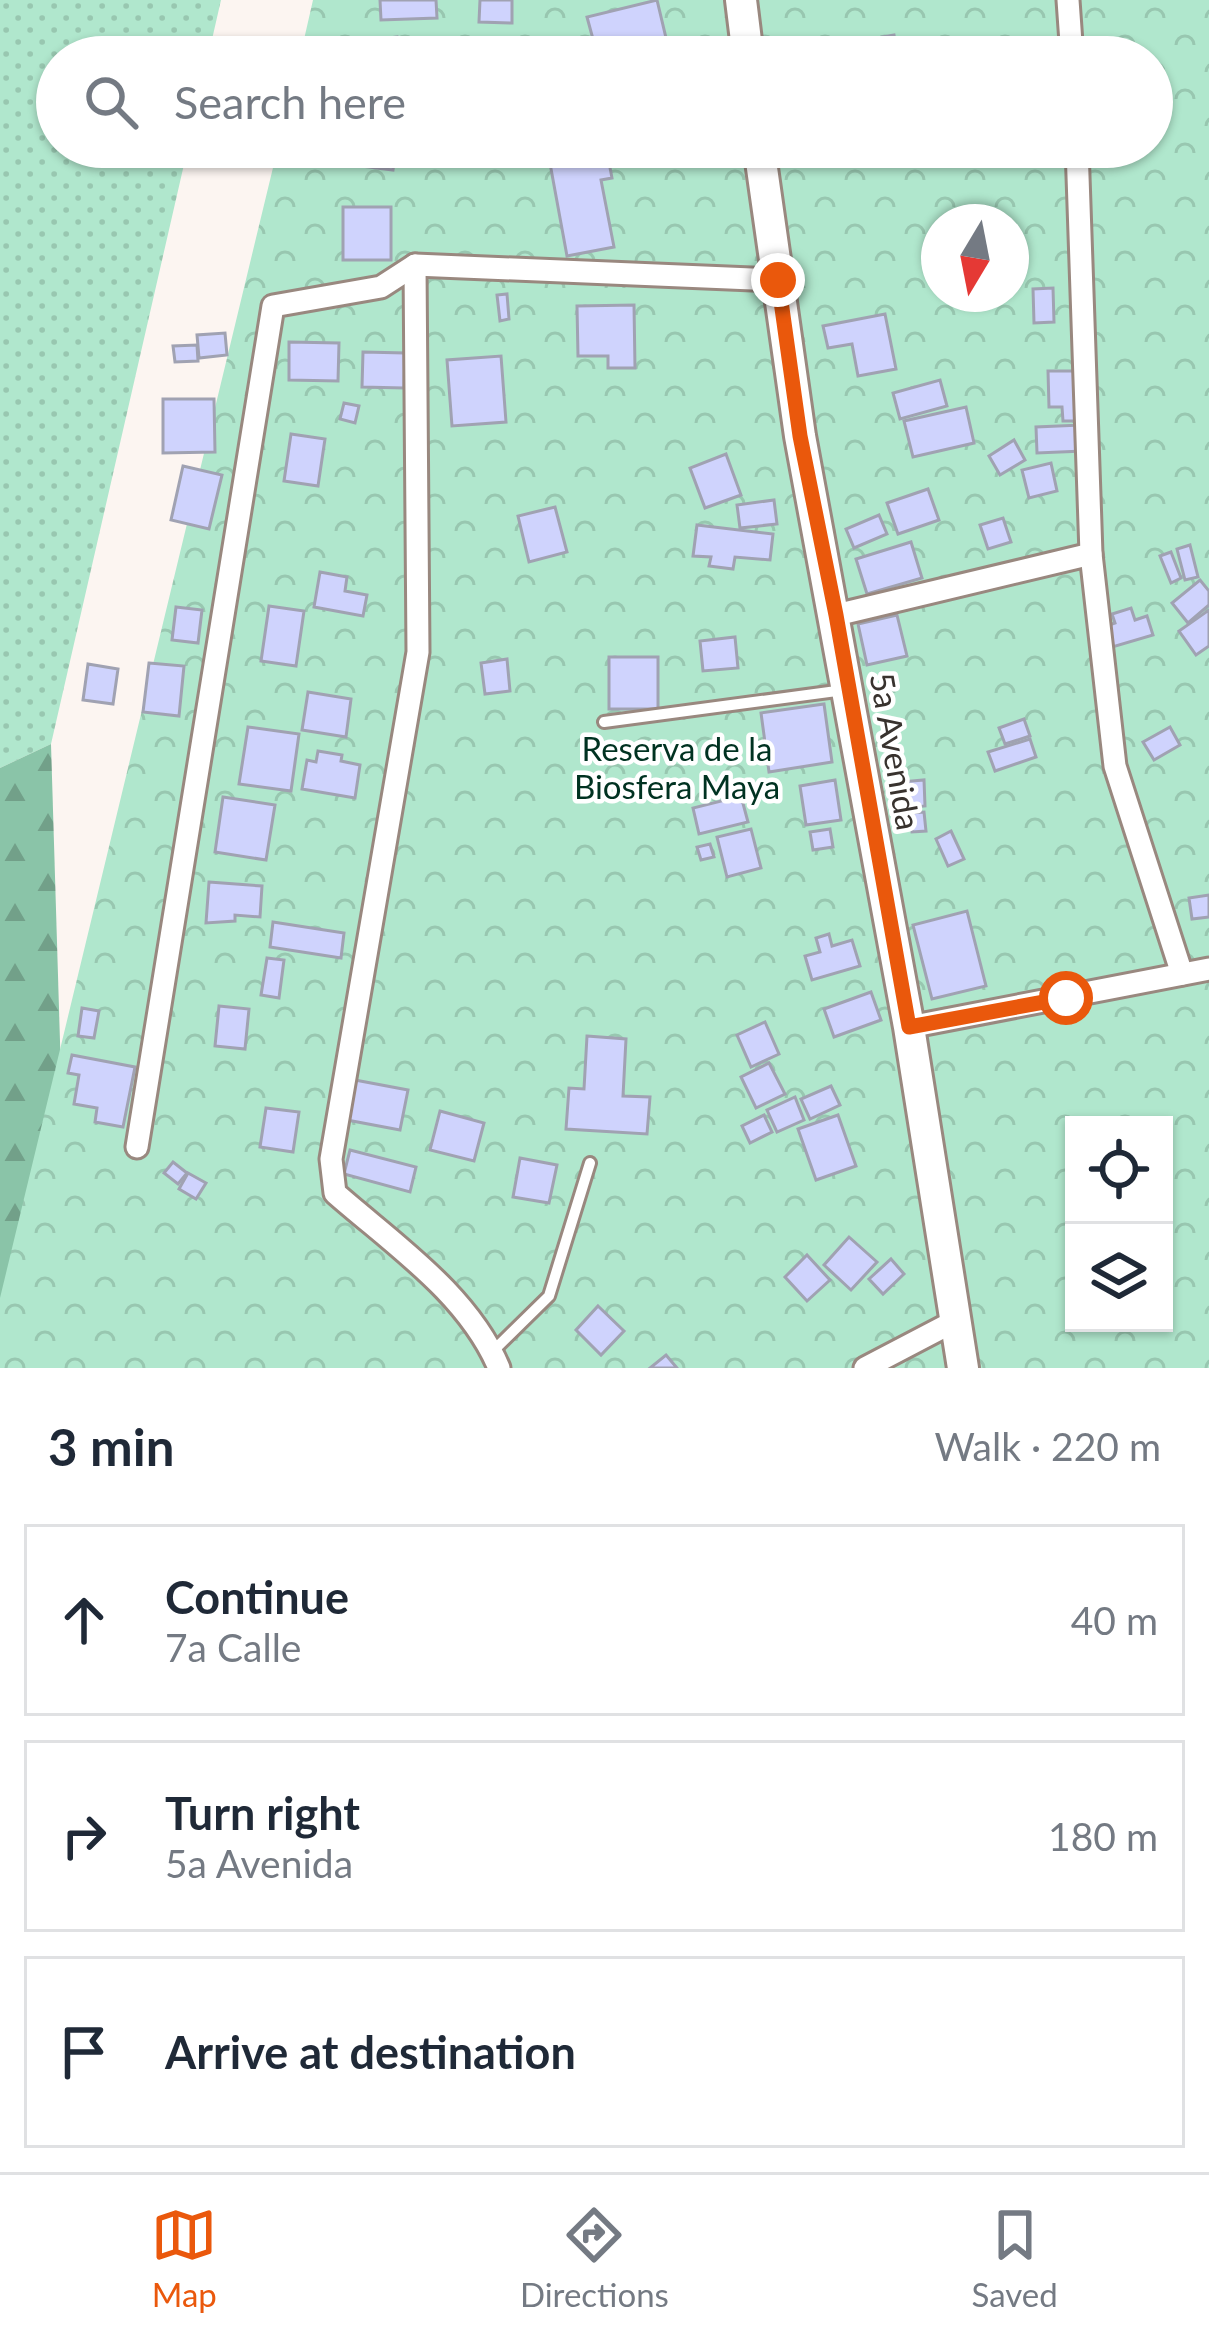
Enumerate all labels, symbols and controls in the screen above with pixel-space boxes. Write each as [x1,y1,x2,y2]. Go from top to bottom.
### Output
search box [36,36,1173,168]
icon: search [78,69,144,135]
text: Search here [174,75,406,129]
north arrow [921,204,1029,312]
route end [751,253,805,307]
street label: 5a Avenida [862,669,930,833]
park label: Reserva de la Biosfera Maya [574,728,780,806]
route start [1039,971,1093,1025]
map controls [1065,1116,1173,1332]
button: locate [1065,1116,1173,1224]
button: layers [1065,1224,1173,1332]
text: 3 min [48,1416,174,1477]
text: Walk · 220 m [934,1423,1161,1469]
text: Continue [165,1570,349,1624]
icon: ahead [51,1587,117,1653]
text: 40 m [1071,1597,1158,1643]
text: 7a Calle [165,1624,301,1670]
text: Turn right [165,1786,360,1840]
icon: right [51,1803,117,1869]
text: 180 m [1048,1813,1158,1859]
text: 5a Avenida [165,1840,353,1886]
icon: arrive [51,2019,117,2085]
text: Arrive at destination [165,2025,576,2079]
tab: Map [151,2202,217,2314]
tab: Directions [520,2202,669,2314]
tab: Saved [971,2202,1058,2314]

